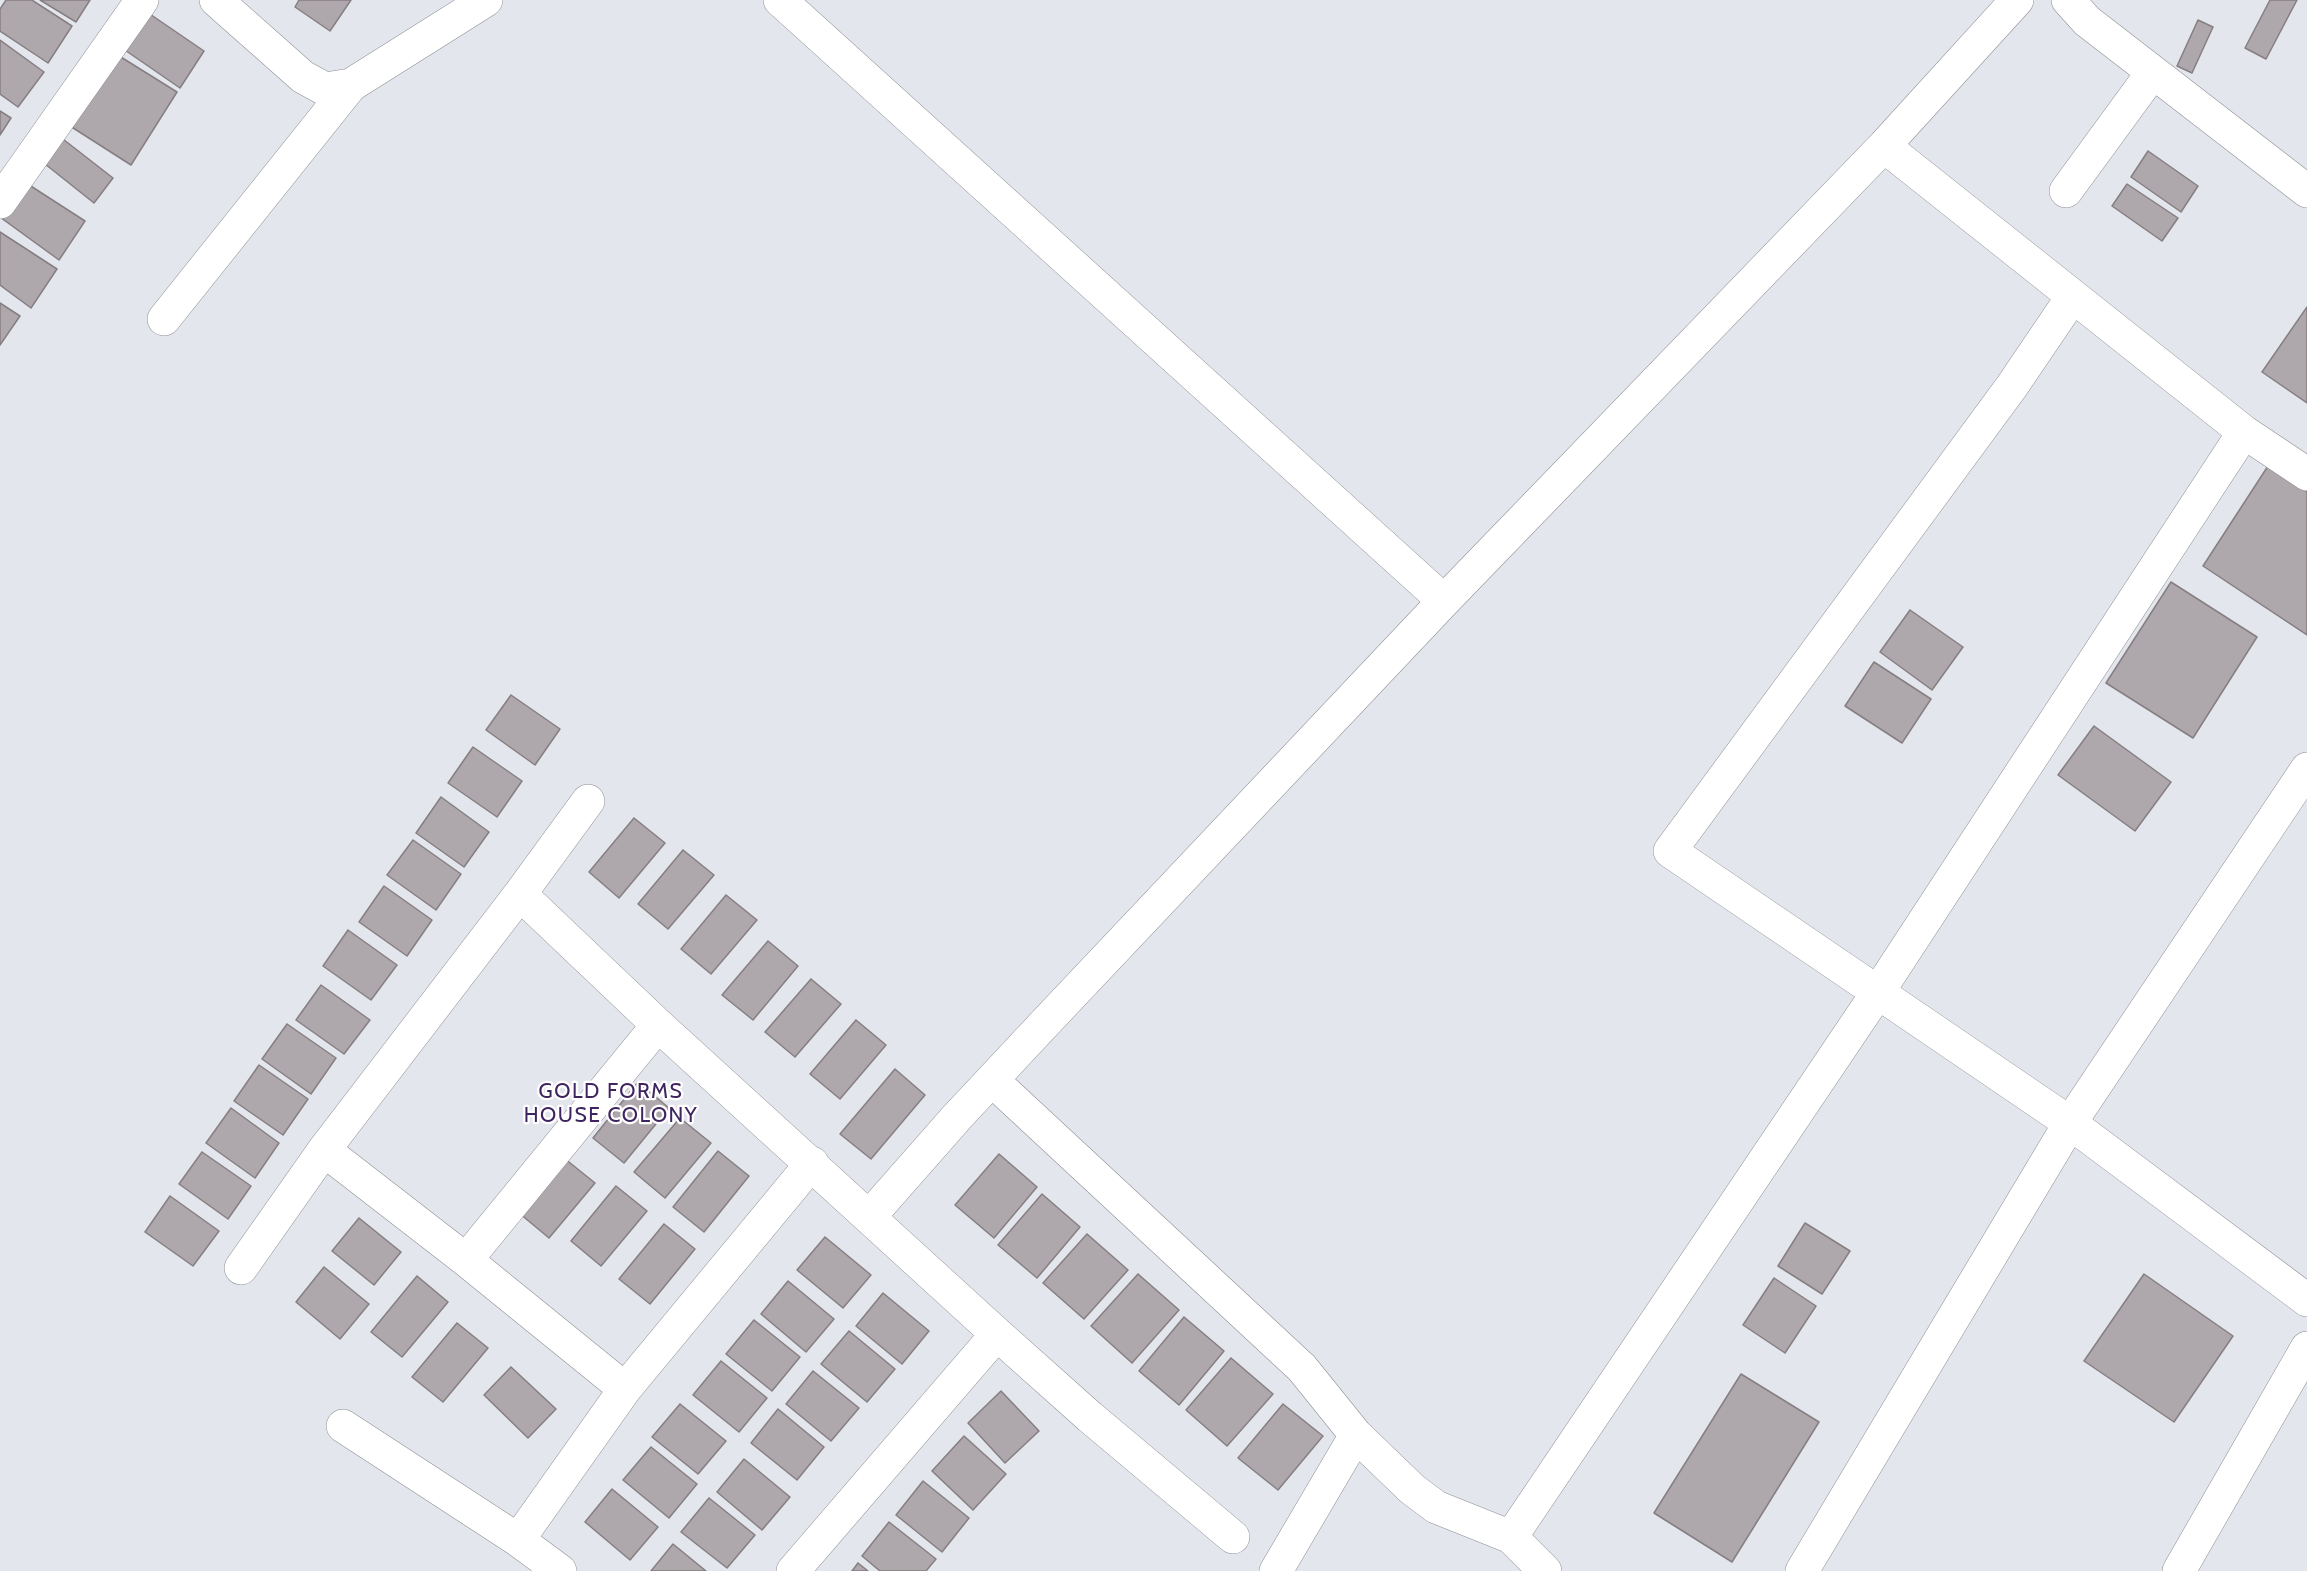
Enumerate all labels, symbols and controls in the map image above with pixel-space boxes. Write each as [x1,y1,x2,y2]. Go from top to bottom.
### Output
district label: GOLD FORMS HOUSE COLONY [524,1079,698,1129]

